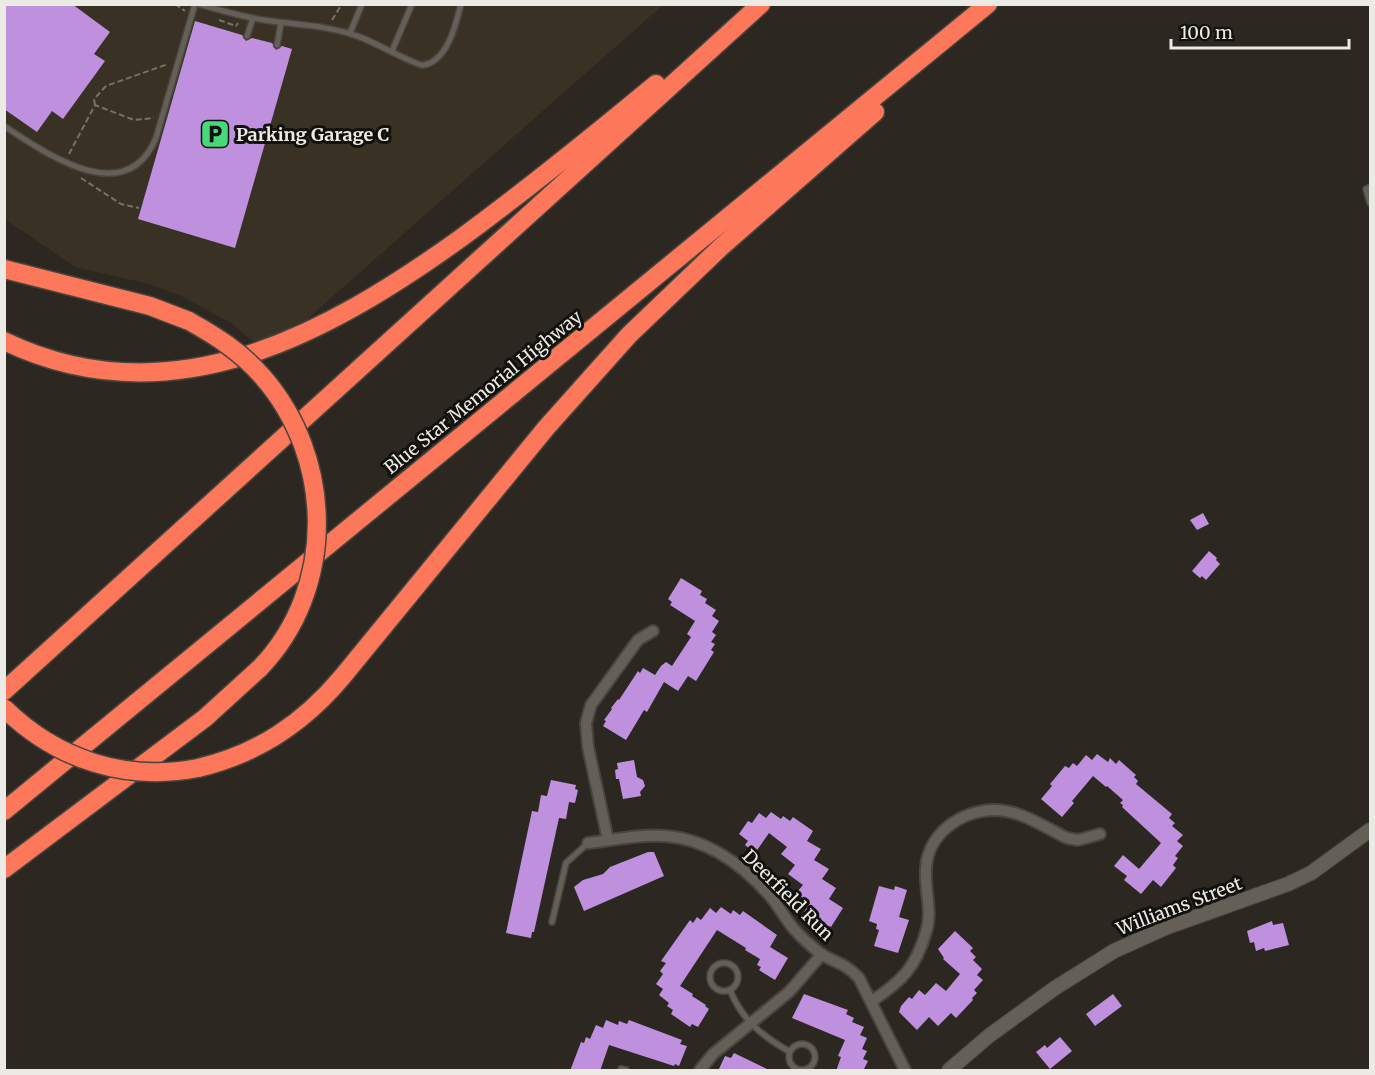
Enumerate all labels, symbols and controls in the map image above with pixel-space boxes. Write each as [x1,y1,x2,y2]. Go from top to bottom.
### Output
scale bar [1171,12,1350,50]
text: 100 m [1180,21,1233,44]
parking icon: Parking Garage C [199,118,231,150]
place label: Parking Garage C [236,123,390,146]
street label: Blue Star Memorial Highway [379,305,587,479]
street label: Deerfield Run [738,845,838,945]
street label: Williams Street [1112,871,1245,941]

